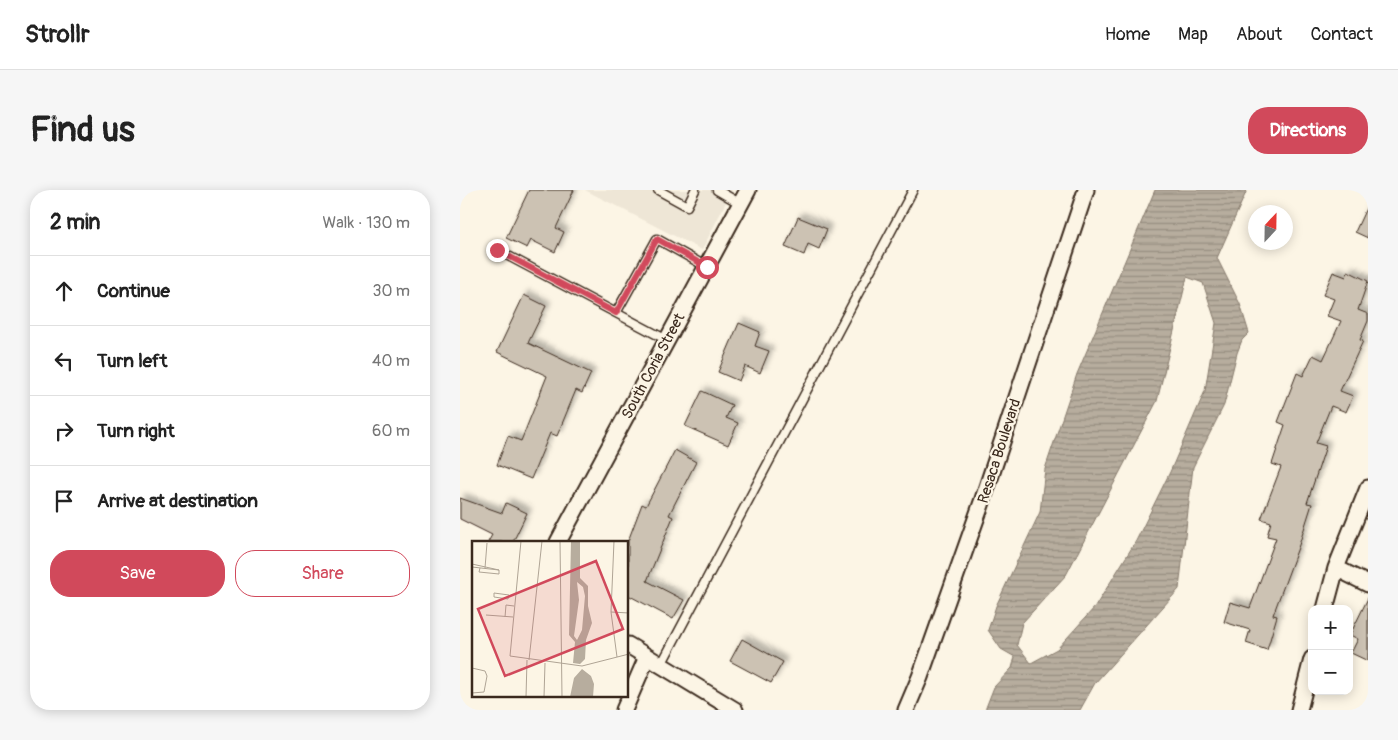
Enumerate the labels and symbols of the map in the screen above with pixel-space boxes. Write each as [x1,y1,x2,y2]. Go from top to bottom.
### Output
north arrow [1248,205,1293,250]
route end [486,239,509,262]
route start [696,256,719,279]
street label: South Coria Street [618,309,690,422]
street label: Resaca Boulevard [974,396,1025,506]
inset map [472,541,629,698]

